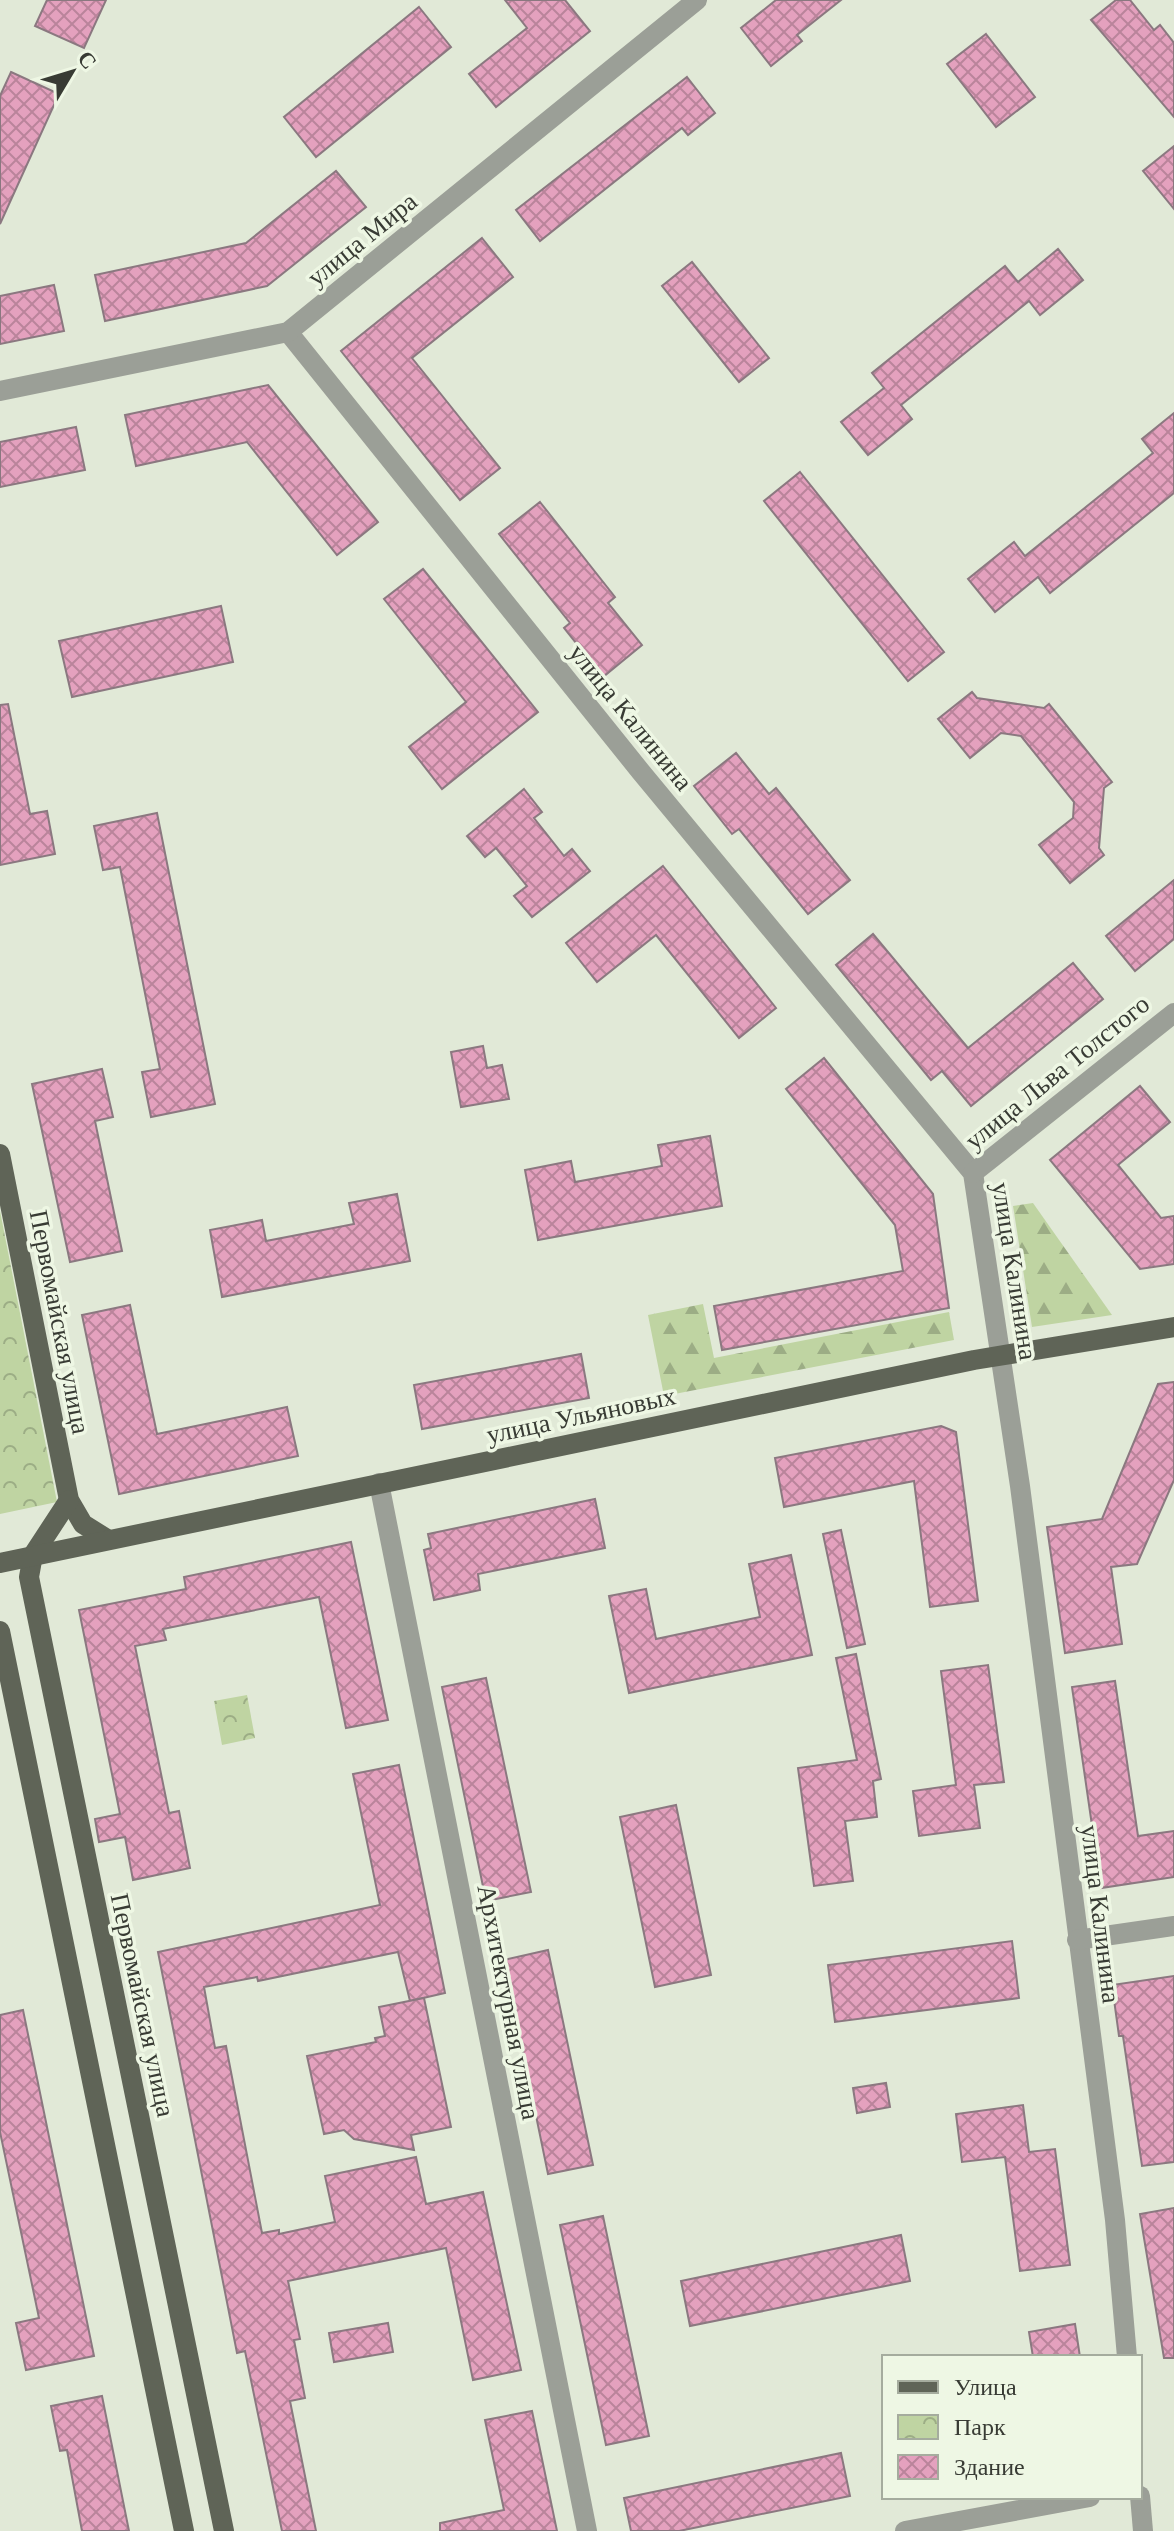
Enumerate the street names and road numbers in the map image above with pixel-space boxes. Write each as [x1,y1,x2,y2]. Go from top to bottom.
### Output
street label: улица Мира [302,186,423,292]
street label: улица Калинина [563,638,699,797]
street label: улица Льва Толстого [959,989,1155,1155]
street label: улица Калинина [986,1180,1043,1363]
street label: Первомайская улица [24,1208,96,1437]
street label: улица Ульяновых [484,1381,678,1450]
street label: улица Калинина [1075,1823,1126,2005]
street label: Архитектурная улица [471,1882,546,2123]
street label: Первомайская улица [105,1891,180,2120]

